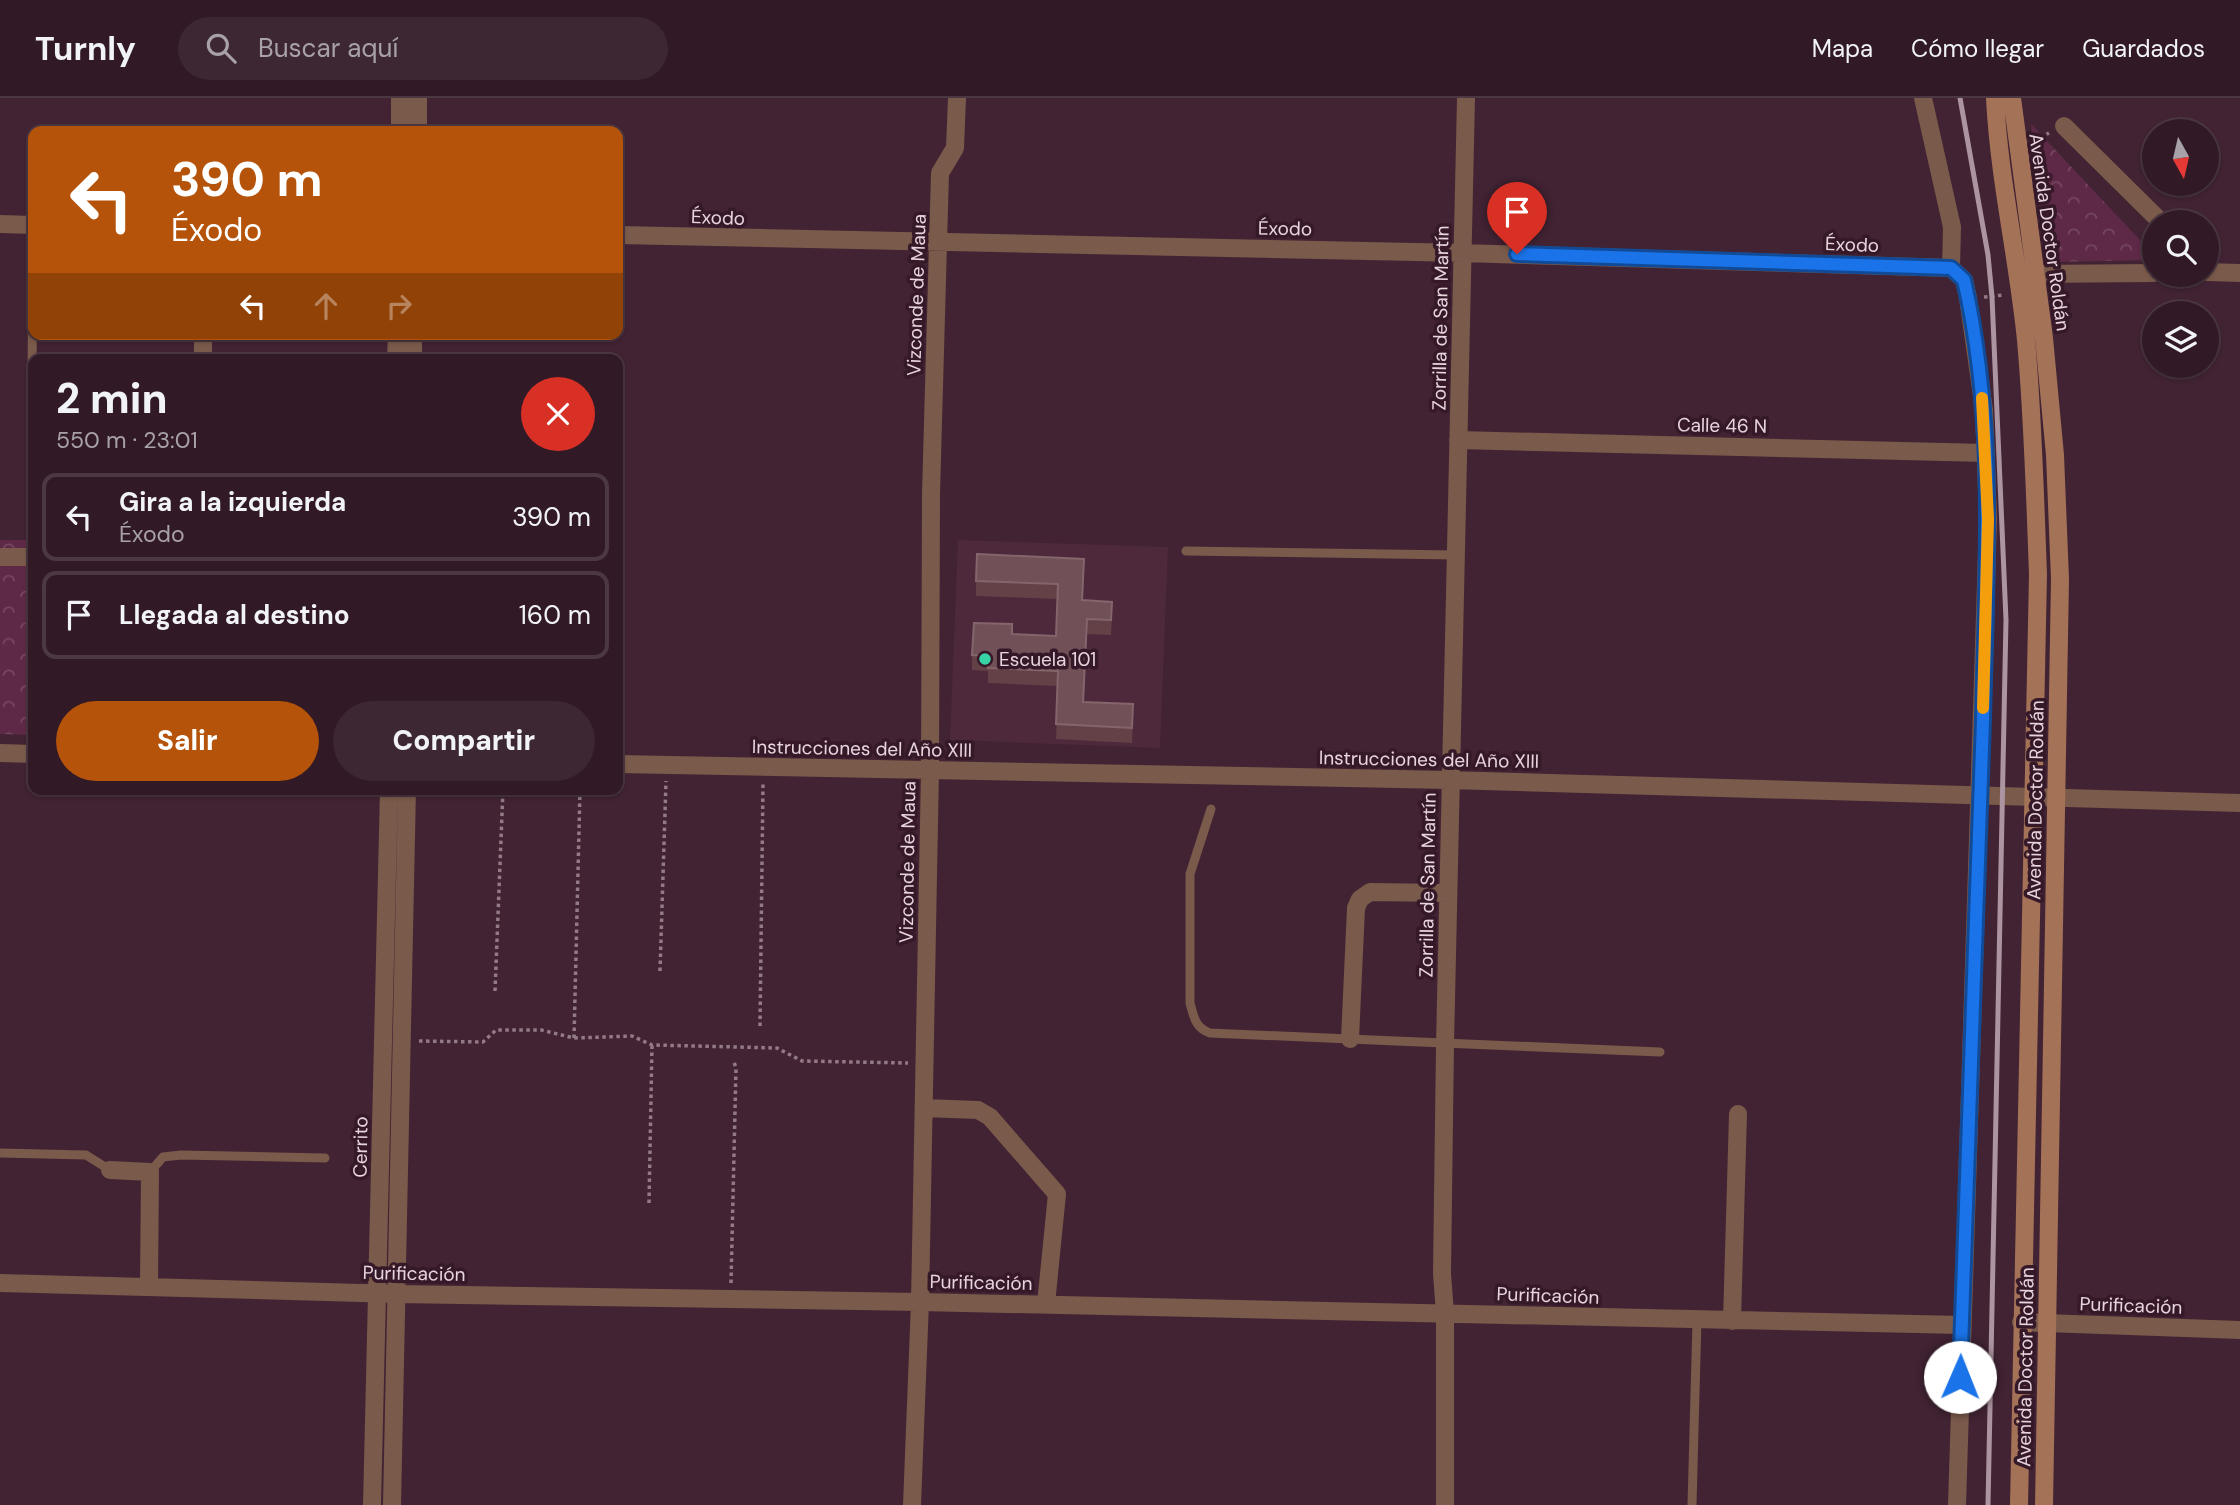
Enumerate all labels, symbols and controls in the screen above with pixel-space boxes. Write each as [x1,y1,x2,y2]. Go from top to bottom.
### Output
search box [178,17,668,80]
text: Turnly [35,27,136,70]
icon: search [202,29,240,67]
text: Buscar aquí [258,31,398,65]
text: Mapa [1812,33,1873,64]
text: Cómo llegar [1911,33,2044,64]
text: Guardados [2082,33,2205,64]
north arrow [2142,119,2219,196]
map controls [2142,119,2219,378]
street label: Avenida Doctor Roldán [2023,131,2076,333]
text: 390 m [171,147,323,211]
icon: left [56,154,147,245]
pin [1487,182,1547,254]
icon: arrive [1498,193,1536,231]
street label: Éxodo [690,204,746,231]
text: Éxodo [171,209,262,251]
button: search [2142,210,2219,287]
street label: Vizconde de Maua [901,214,932,376]
street label: Éxodo [1258,216,1312,241]
street label: Zorrilla de San Martín [1426,225,1455,411]
street label: Éxodo [1824,231,1880,258]
icon: left [234,287,272,325]
icon: ahead [307,287,345,325]
icon: right [380,287,418,325]
button: layers [2142,301,2219,378]
text: 2 min [56,371,167,426]
button: close [521,377,595,451]
street label: Calle 46 N [1677,412,1767,439]
text: 550 m · 23:01 [56,425,198,455]
text: Gira a la izquierda [119,485,346,519]
icon: left [60,498,98,536]
text: 390 m [512,500,591,534]
text: Éxodo [119,519,185,549]
icon: arrive [60,596,98,634]
text: Llegada al destino [119,598,350,632]
text: 160 m [519,598,591,632]
place label: Escuela 101 [999,647,1096,672]
marker: Escuela 101 [977,651,993,667]
street label: Avenida Doctor Roldán [2021,700,2050,900]
button: Salir [56,701,319,781]
button: Compartir [333,701,595,781]
street label: Instrucciones del Año XIII [752,734,972,763]
street label: Instrucciones del Año XIII [1319,745,1539,774]
street label: Vizconde de Maua [894,781,921,943]
street label: Zorrilla de San Martín [1413,792,1442,978]
street label: Cerrito [347,1116,374,1178]
street label: Purificación [362,1260,466,1287]
street label: Avenida Doctor Roldán [2011,1267,2040,1467]
street label: Purificación [929,1269,1033,1296]
street label: Purificación [1496,1281,1600,1310]
street label: Purificación [2079,1291,2183,1320]
position arrow [1923,1340,1997,1414]

